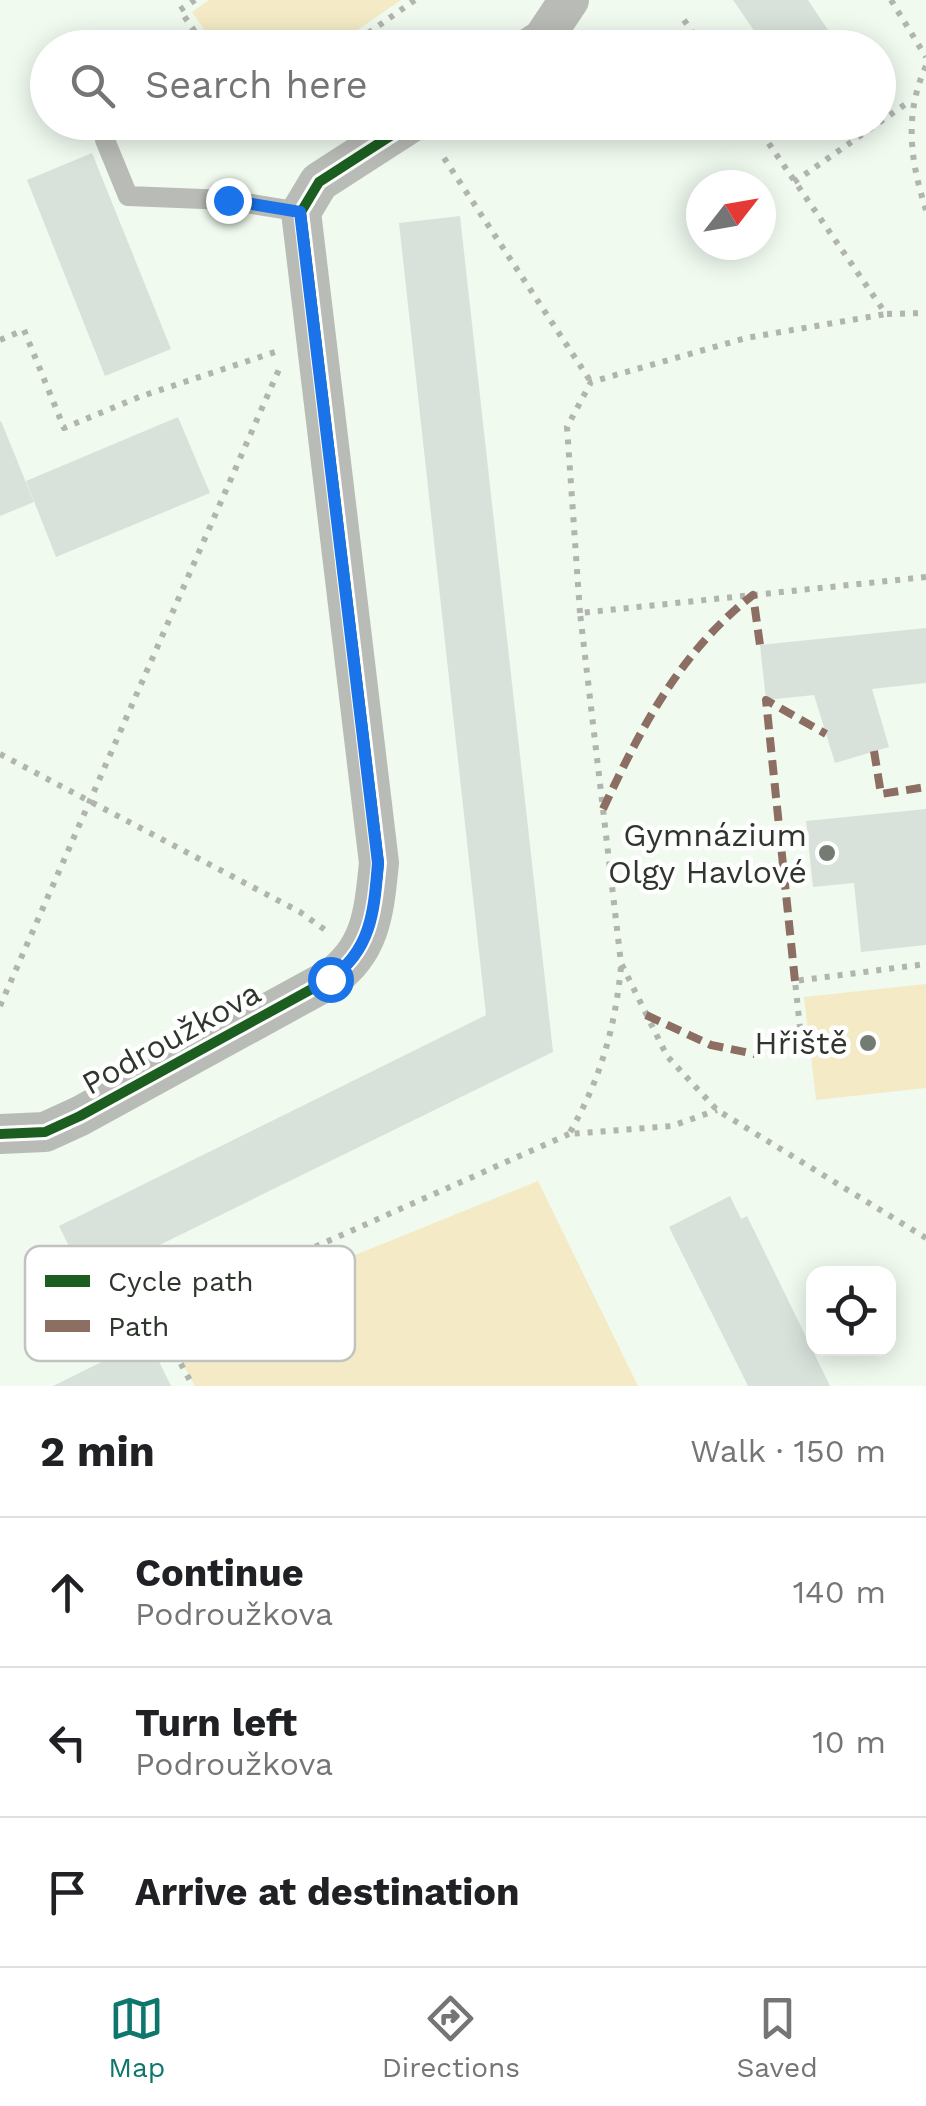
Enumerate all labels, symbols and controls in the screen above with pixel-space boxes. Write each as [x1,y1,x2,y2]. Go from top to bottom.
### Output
search box [30,30,896,140]
icon: search [65,58,120,113]
text: Search here [145,63,368,107]
north arrow [686,170,776,260]
route end [206,178,252,224]
place label: Gymnázium Olgy Havlové [608,816,807,891]
marker: Gymnázium Olgy Havlové [816,842,838,864]
route start [308,957,354,1003]
street label: Podroužkova [75,973,267,1103]
place label: Hřiště [754,1024,848,1062]
marker: Hřiště [857,1032,879,1054]
legend [25,1246,355,1361]
text: Cycle path [108,1265,254,1298]
map controls [806,1266,896,1356]
button: locate [806,1266,896,1356]
text: Path [108,1310,169,1343]
text: 2 min [40,1427,155,1476]
text: Walk · 150 m [690,1432,886,1470]
text: Continue [135,1551,304,1595]
icon: ahead [40,1565,95,1620]
text: 140 m [793,1573,886,1611]
text: Podroužkova [135,1595,333,1633]
text: Turn left [135,1701,297,1745]
icon: left [40,1715,95,1770]
text: 10 m [812,1723,886,1761]
text: Podroužkova [135,1745,333,1783]
icon: arrive [40,1865,95,1920]
text: Arrive at destination [135,1870,520,1914]
tab: Map [108,1991,165,2084]
tab: Directions [382,1991,520,2084]
tab: Saved [736,1991,818,2084]

